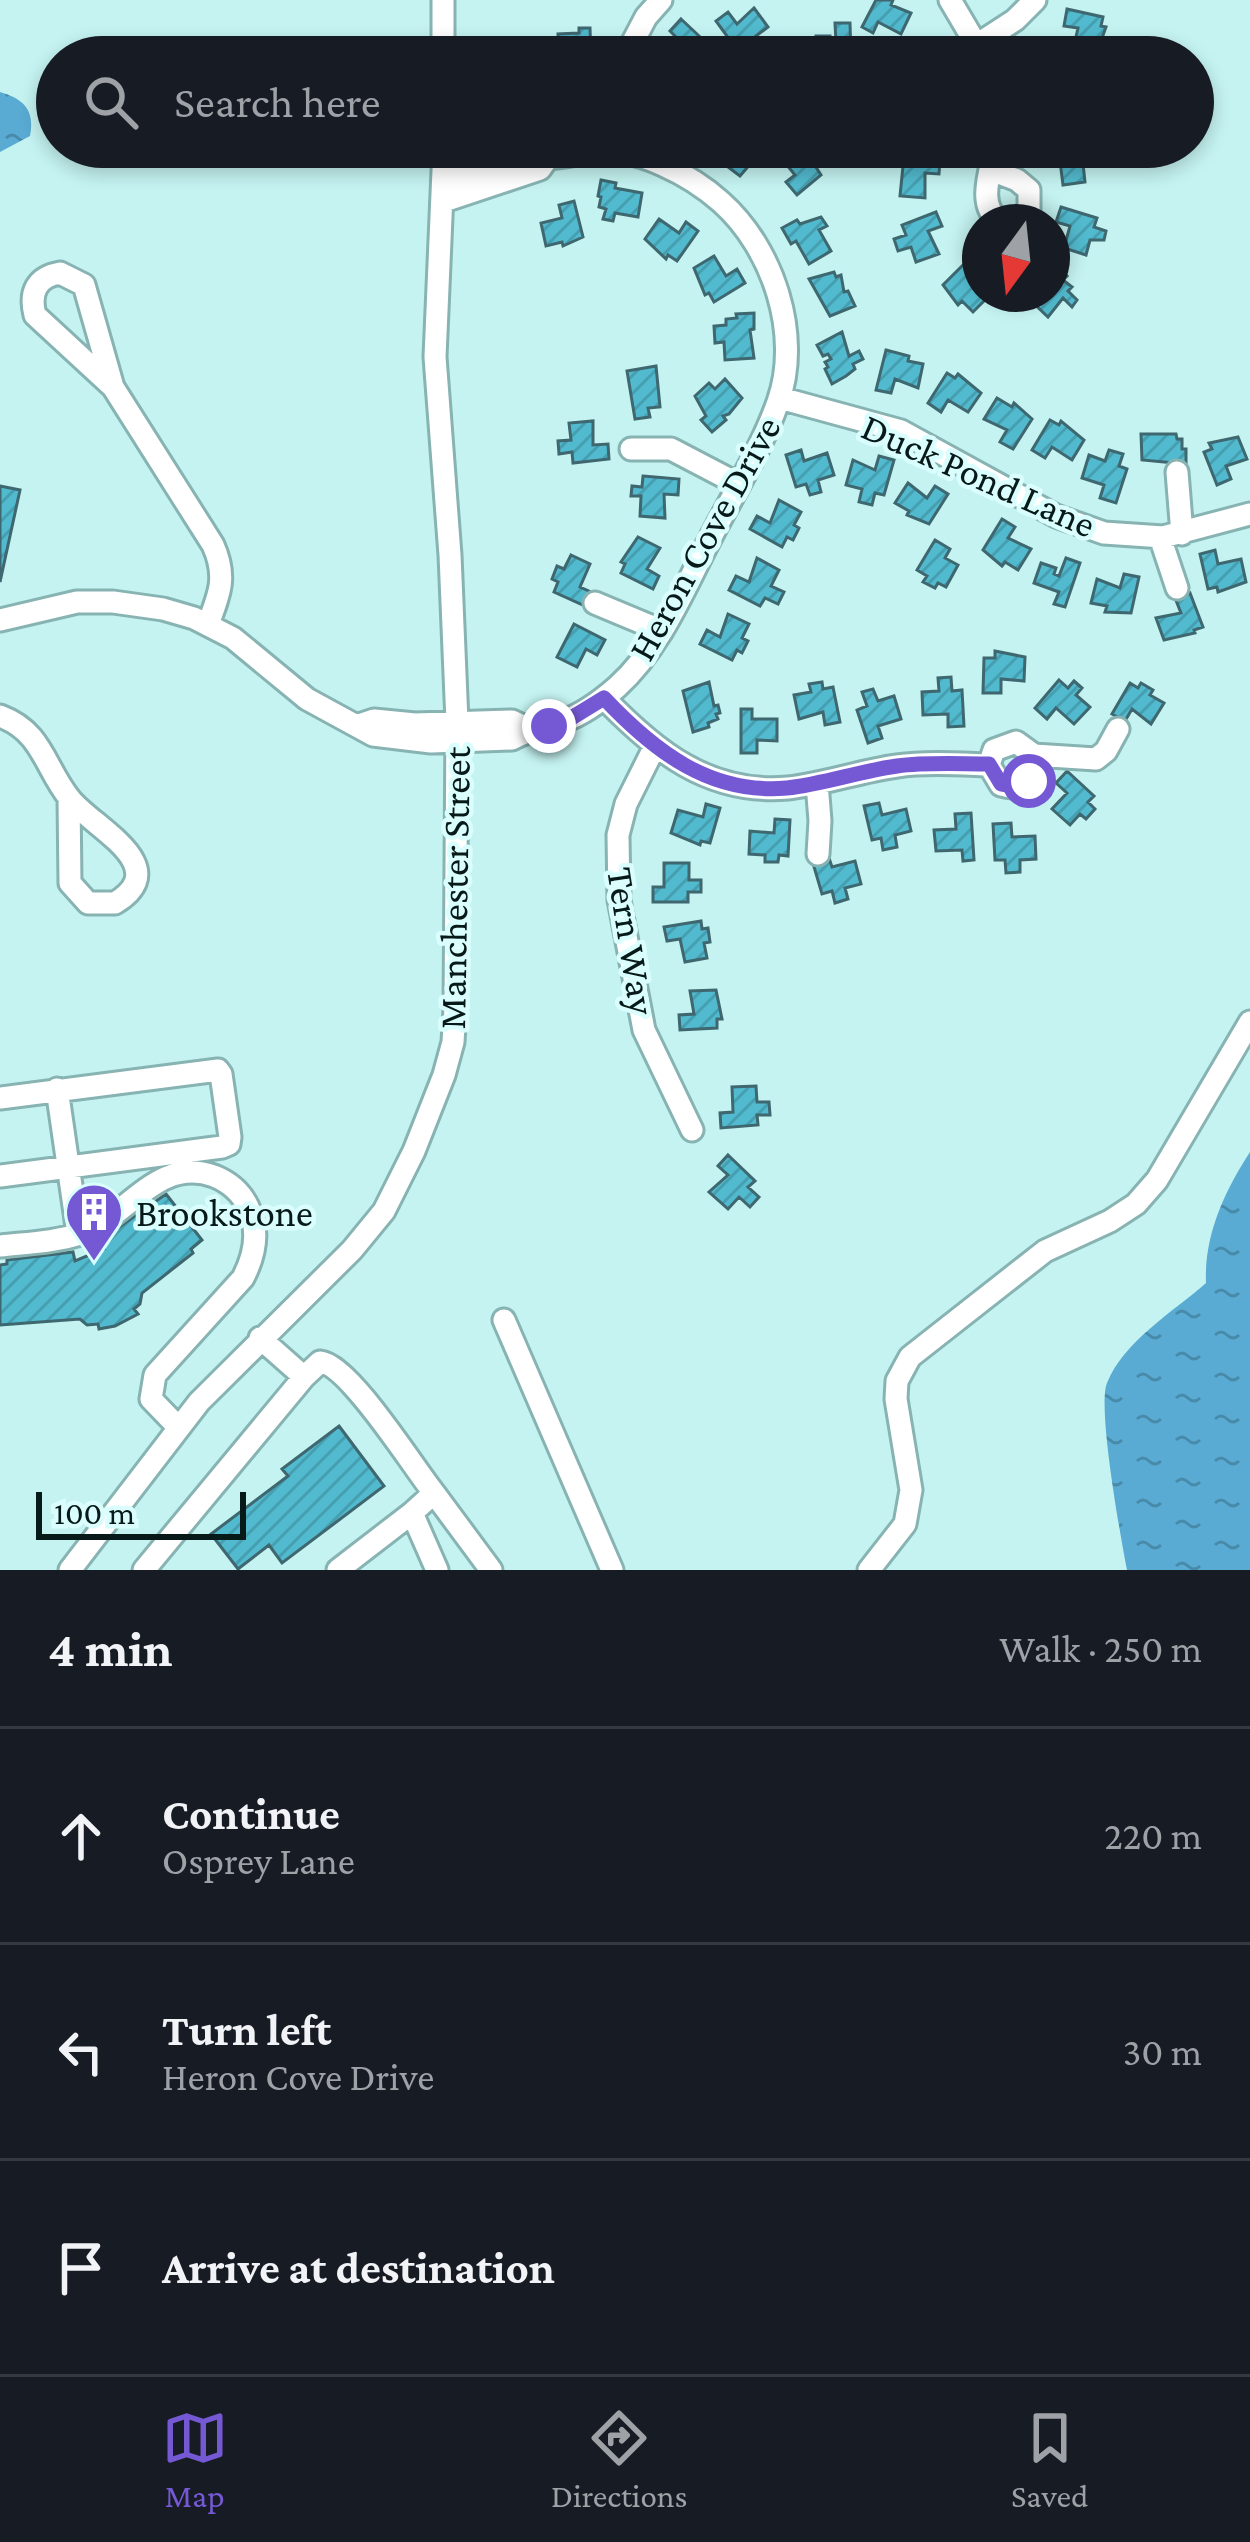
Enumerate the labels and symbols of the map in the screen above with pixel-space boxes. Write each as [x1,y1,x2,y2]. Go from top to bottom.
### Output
north arrow [962,204,1070,312]
street label: Duck Pond Lane [856,404,1102,546]
street label: Heron Cove Drive [619,408,789,668]
route end [522,699,576,753]
street label: Manchester Street [430,745,478,1030]
route start [1002,754,1056,808]
street label: Tern Way [598,864,665,1019]
building icon: Brookstone [63,1181,125,1263]
place label: Brookstone [136,1191,313,1234]
scale bar [36,1486,246,1539]

